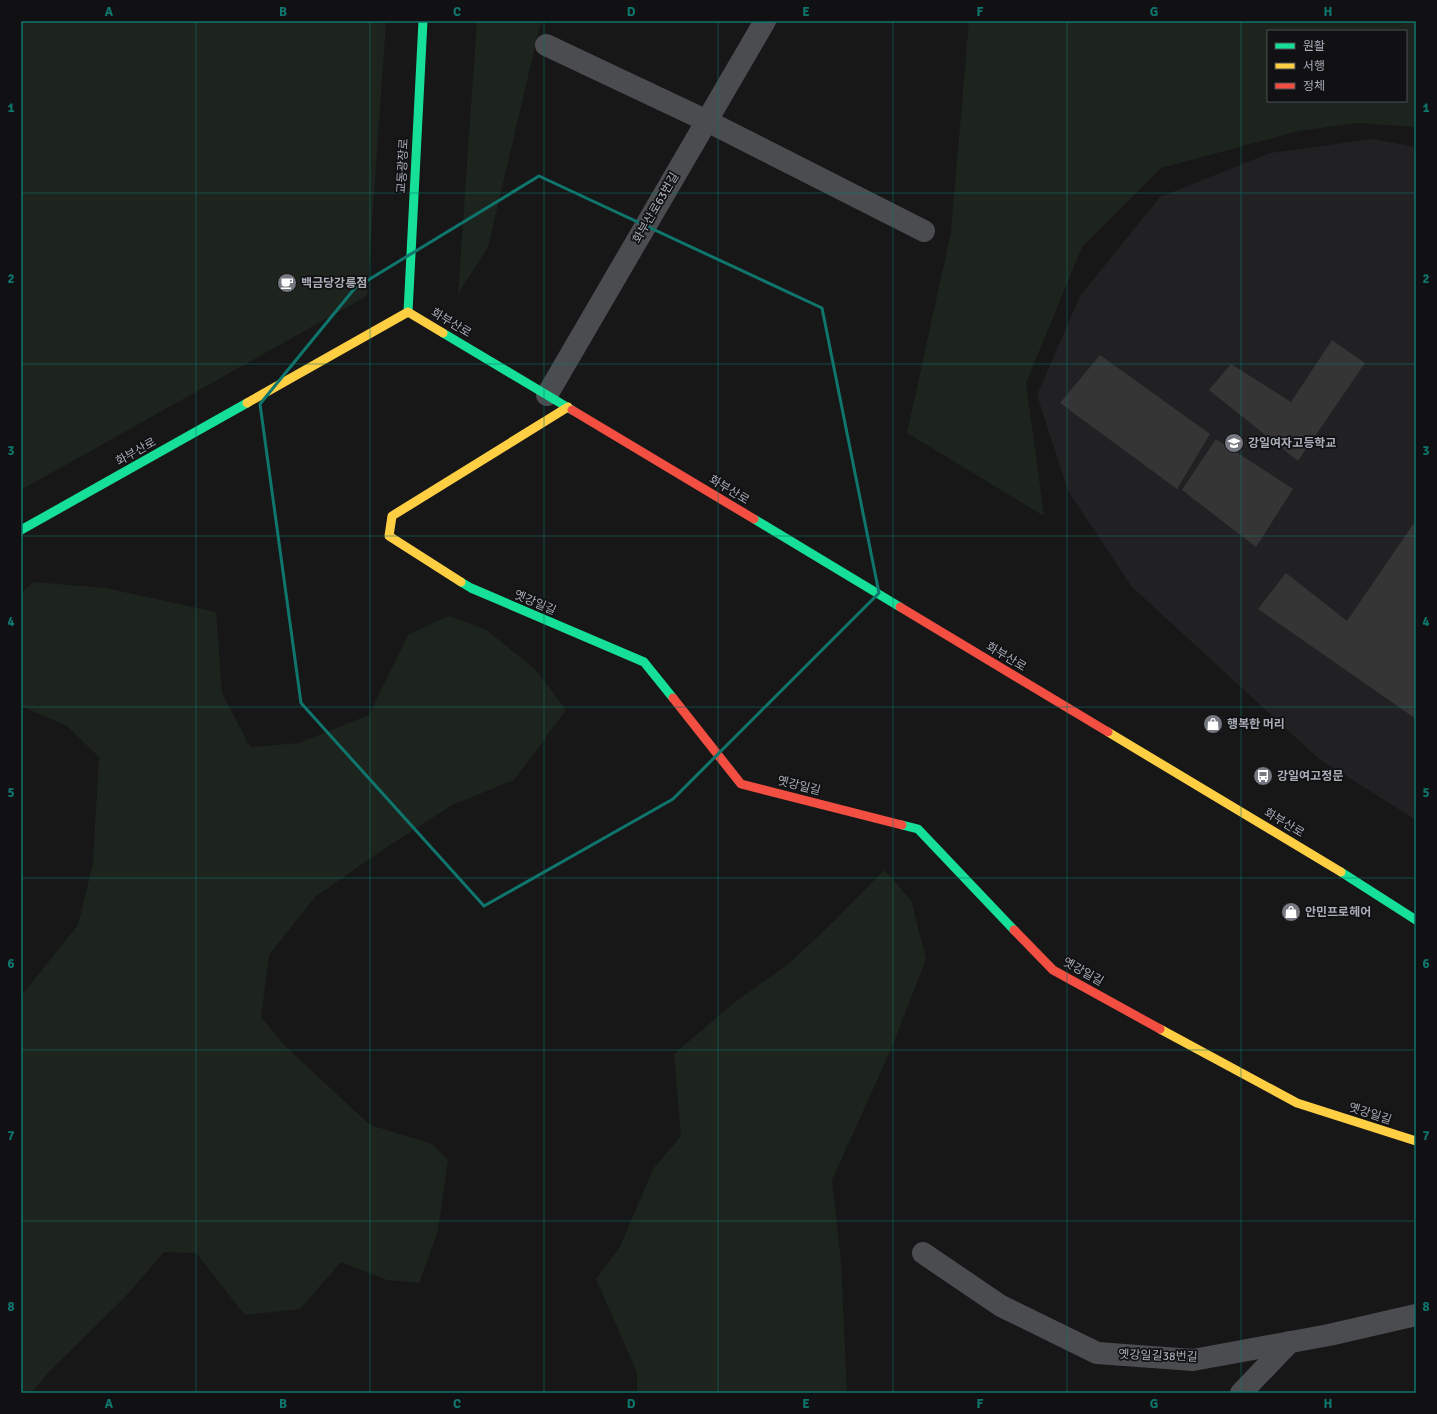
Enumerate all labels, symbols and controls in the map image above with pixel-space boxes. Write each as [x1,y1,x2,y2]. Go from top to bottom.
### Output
text: A [105,4,114,20]
text: B [279,4,287,20]
text: C [453,4,461,20]
text: D [627,4,636,20]
text: E [802,4,810,20]
text: F [977,4,984,20]
text: G [1150,4,1158,20]
text: H [1324,4,1332,20]
legend [1267,30,1407,102]
text: 원활 [1303,39,1325,54]
text: 서행 [1303,59,1325,74]
text: 정체 [1303,79,1325,94]
text: 1 [7,100,15,116]
text: 1 [1422,100,1430,116]
street label: 교동광장로 [394,138,412,194]
street label: 화부산로63번길 [630,170,682,246]
text: 2 [7,271,15,287]
text: 2 [1422,271,1430,287]
cafe icon: 백금당강릉점 [276,272,298,294]
place label: 백금당강릉점 [301,276,367,291]
street label: 화부산로 [428,305,474,341]
school or university icon: 강일여자고등학교 [1223,432,1245,454]
street label: 화부산로 [113,435,159,469]
place label: 강일여자고등학교 [1248,436,1336,451]
text: 3 [7,443,15,459]
text: 3 [1422,443,1430,459]
street label: 화부산로 [706,472,752,508]
street label: 옛강일길 [512,587,558,619]
text: 4 [7,614,15,630]
text: 4 [1422,614,1430,630]
street label: 화부산로 [983,639,1029,675]
shop icon: 행복한 머리 [1202,713,1224,735]
place label: 행복한 머리 [1227,717,1285,732]
bus stop icon: 강일여고정문 [1252,765,1274,787]
place label: 강일여고정문 [1277,769,1343,784]
street label: 옛강일길 [776,773,822,799]
text: 5 [7,785,15,801]
text: 5 [1422,785,1430,801]
street label: 화부산로 [1261,805,1307,841]
shop icon: 안민프로헤어 [1280,901,1302,923]
place label: 안민프로헤어 [1305,905,1371,920]
street label: 옛강일길 [1060,955,1106,989]
text: 6 [7,956,15,972]
text: 6 [1422,956,1430,972]
street label: 옛강일길 [1347,1100,1393,1128]
text: 7 [7,1128,15,1144]
text: 7 [1422,1128,1430,1144]
text: 8 [7,1299,15,1315]
text: 8 [1422,1299,1430,1315]
street label: 옛강일길38번길 [1118,1347,1198,1365]
text: A [105,1396,114,1412]
text: B [279,1396,287,1412]
text: C [453,1396,461,1412]
text: D [627,1396,636,1412]
text: E [802,1396,810,1412]
text: F [977,1396,984,1412]
text: G [1150,1396,1158,1412]
text: H [1324,1396,1332,1412]

